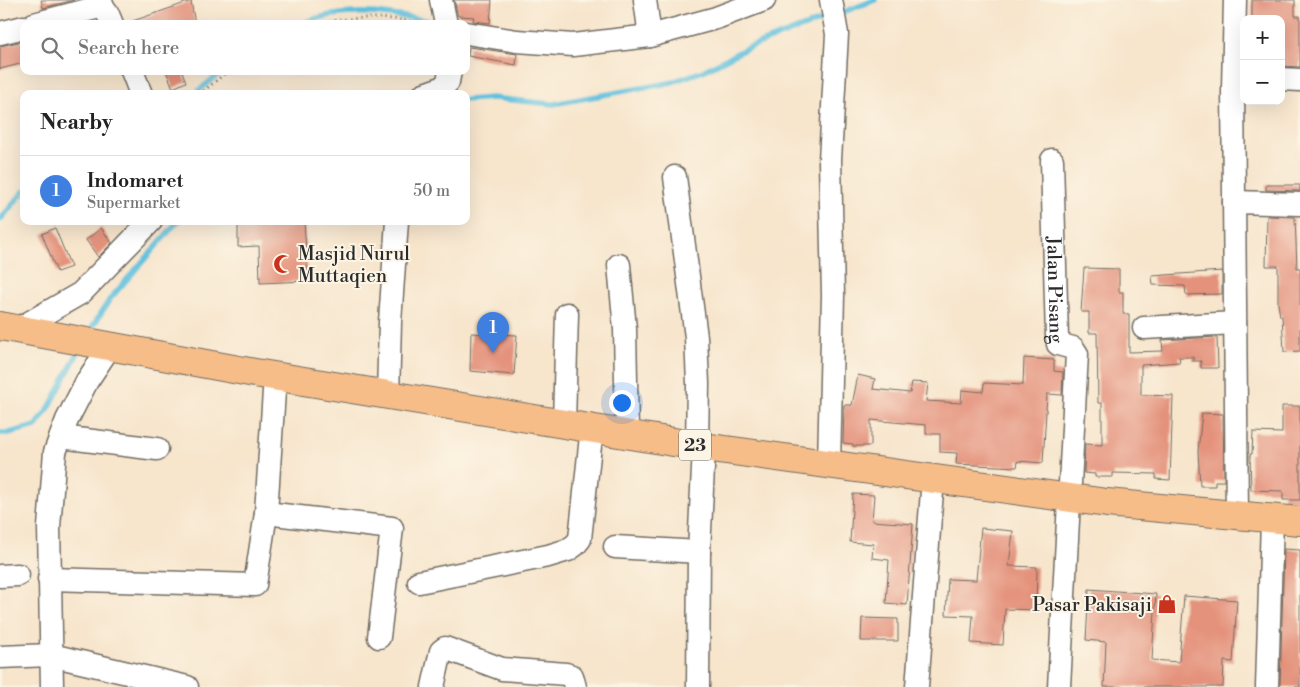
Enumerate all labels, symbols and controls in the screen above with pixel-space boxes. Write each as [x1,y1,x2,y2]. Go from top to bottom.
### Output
map controls [1240,15,1285,105]
button: + [1240,15,1285,60]
search box [20,20,470,75]
icon: search [38,34,66,62]
text: Search here [78,36,179,60]
button: − [1240,60,1285,105]
text: Nearby [40,110,113,136]
text: Indomaret [87,169,183,193]
text: 1 [52,181,60,201]
text: 50 m [413,181,450,201]
text: Supermarket [87,193,181,213]
street label: Jalan Pisang [1041,235,1069,345]
place label: Masjid Nurul Muttaqien [298,242,410,288]
mosque icon: Masjid Nurul Muttaqien [272,253,294,275]
pin: 1 [477,312,509,353]
your location [609,390,635,416]
road number: 23 [679,430,711,460]
place label: Pasar Pakisaji [1032,593,1152,617]
shop icon: Pasar Pakisaji [1156,593,1178,615]

